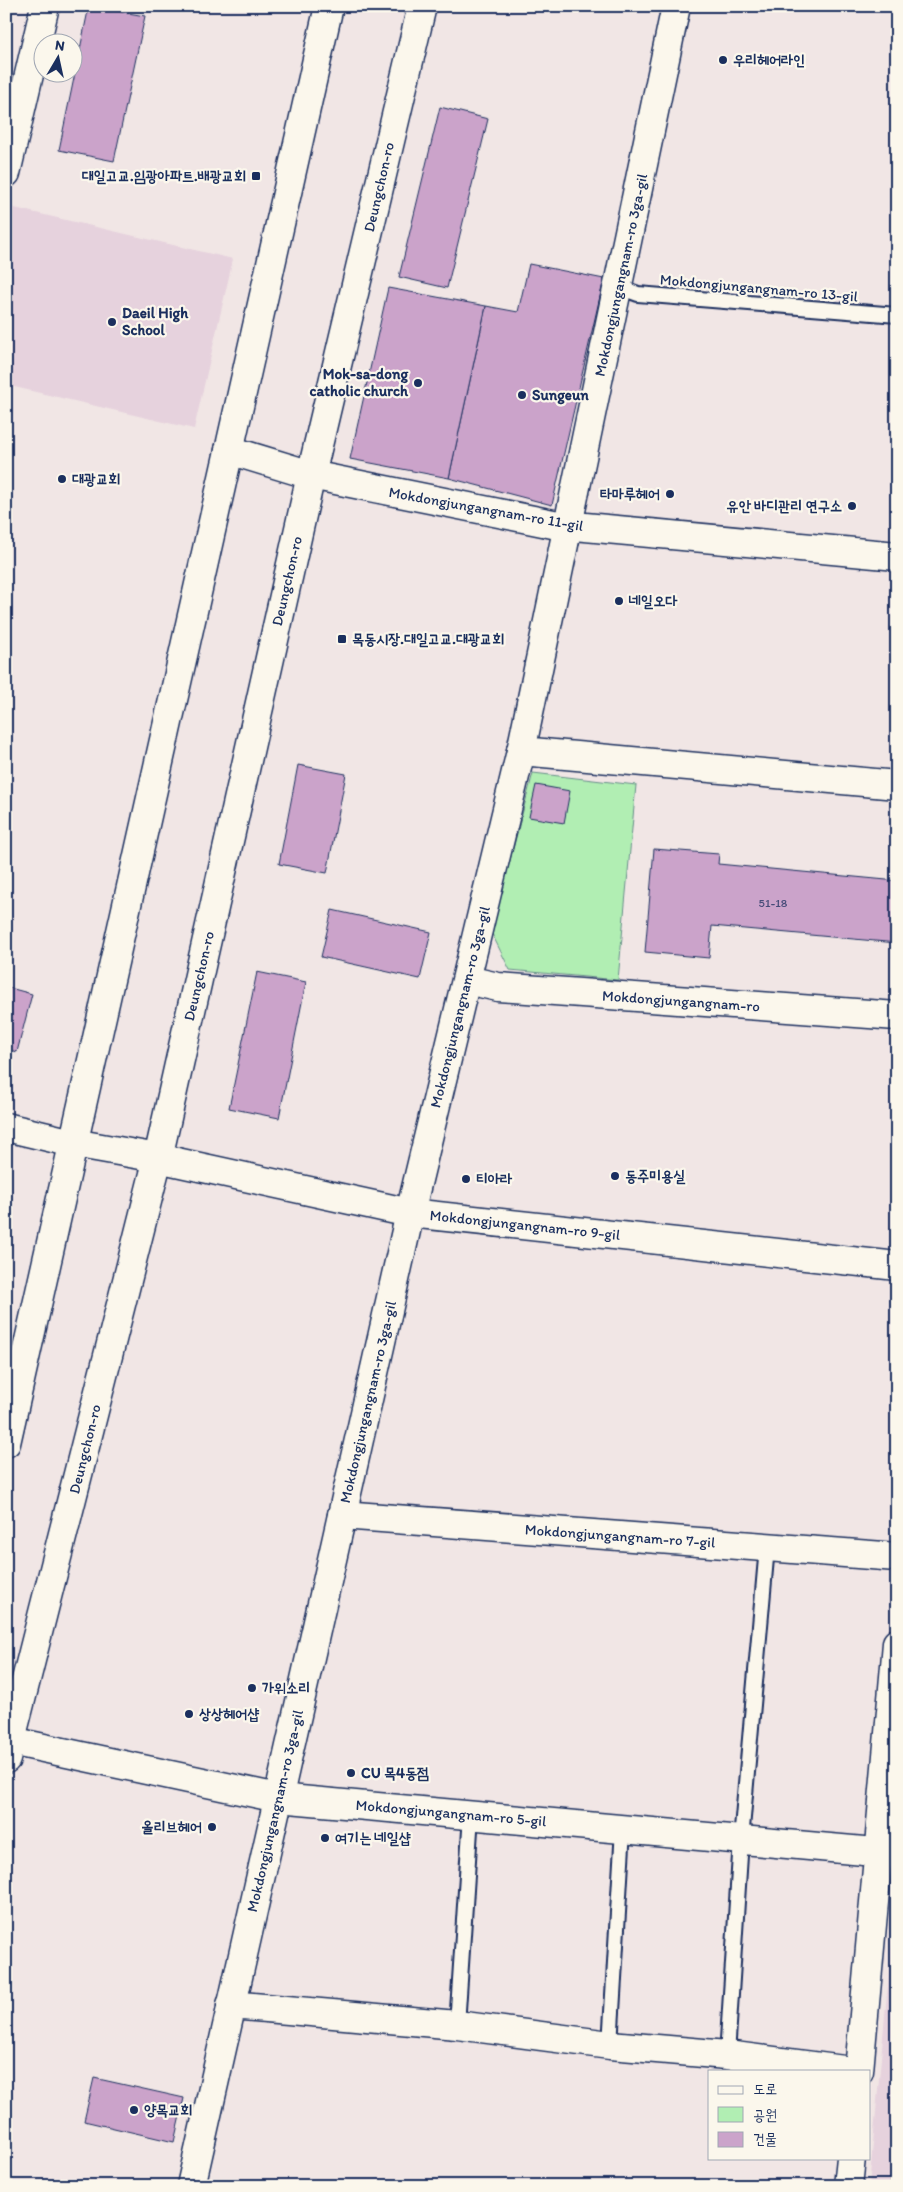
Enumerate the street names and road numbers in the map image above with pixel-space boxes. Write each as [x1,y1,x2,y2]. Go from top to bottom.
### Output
street label: Deungchon-ro [360,140,398,234]
street label: Mokdongjungangnam-ro 3ga-gil [591,171,651,378]
street label: Mokdongjungangnam-ro 13-gil [659,270,859,306]
street label: Mokdongjungangnam-ro 11-gil [387,483,586,535]
street label: Deungchon-ro [268,534,306,628]
street label: Mokdongjungangnam-ro 3ga-gil [426,904,494,1110]
street label: Deungchon-ro [180,929,218,1023]
street label: Mokdongjungangnam-ro [601,986,761,1016]
street label: Mokdongjungangnam-ro 9-gil [429,1206,622,1244]
street label: Mokdongjungangnam-ro 3ga-gil [336,1298,400,1505]
street label: Deungchon-ro [65,1402,105,1496]
street label: Mokdongjungangnam-ro 7-gil [524,1520,717,1552]
street label: Mokdongjungangnam-ro 3ga-gil [243,1707,307,1914]
street label: Mokdongjungangnam-ro 5-gil [355,1796,548,1830]

